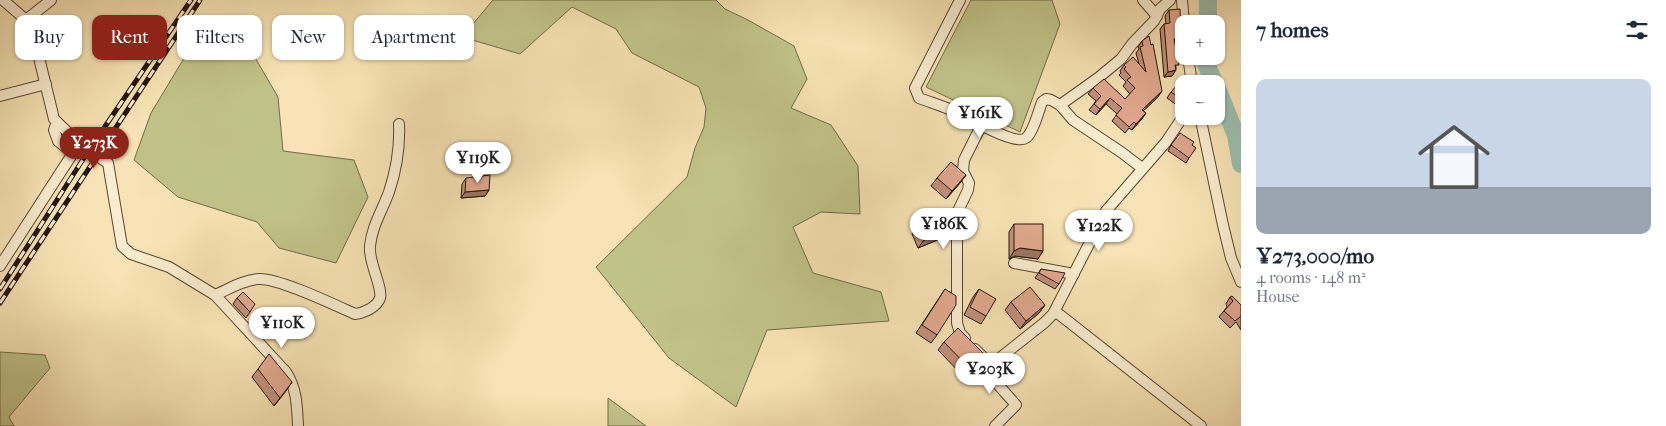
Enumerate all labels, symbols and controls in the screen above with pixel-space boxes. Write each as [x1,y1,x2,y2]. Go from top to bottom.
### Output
chip: Buy [15,15,82,60]
chip: Rent [92,15,167,60]
chip: Filters [177,15,262,60]
chip: New [272,15,344,60]
chip: Apartment [354,15,474,60]
map controls [1175,15,1225,125]
button: + [1175,15,1225,65]
icon: filters [1623,16,1651,44]
text: 7 homes [1256,18,1328,42]
button: − [1175,75,1225,125]
pin: ¥161K [945,96,1015,139]
text: ¥161K [958,103,1002,122]
icon: home [1409,112,1499,202]
pin: ¥273K [59,126,129,169]
text: ¥273K [71,133,117,152]
pin: ¥119K [443,142,513,184]
text: ¥119K [456,148,500,167]
pin: ¥186K [909,208,979,250]
pin: ¥122K [1064,210,1134,252]
text: ¥186K [921,214,967,233]
text: ¥122K [1076,216,1122,235]
text: ¥273,000/mo [1256,244,1374,268]
text: 4 rooms · 148 m² [1256,268,1365,287]
text: House [1256,287,1299,306]
pin: ¥110K [247,306,317,349]
text: ¥110K [260,313,304,332]
pin: ¥203K [955,352,1025,395]
text: ¥203K [966,359,1014,378]

